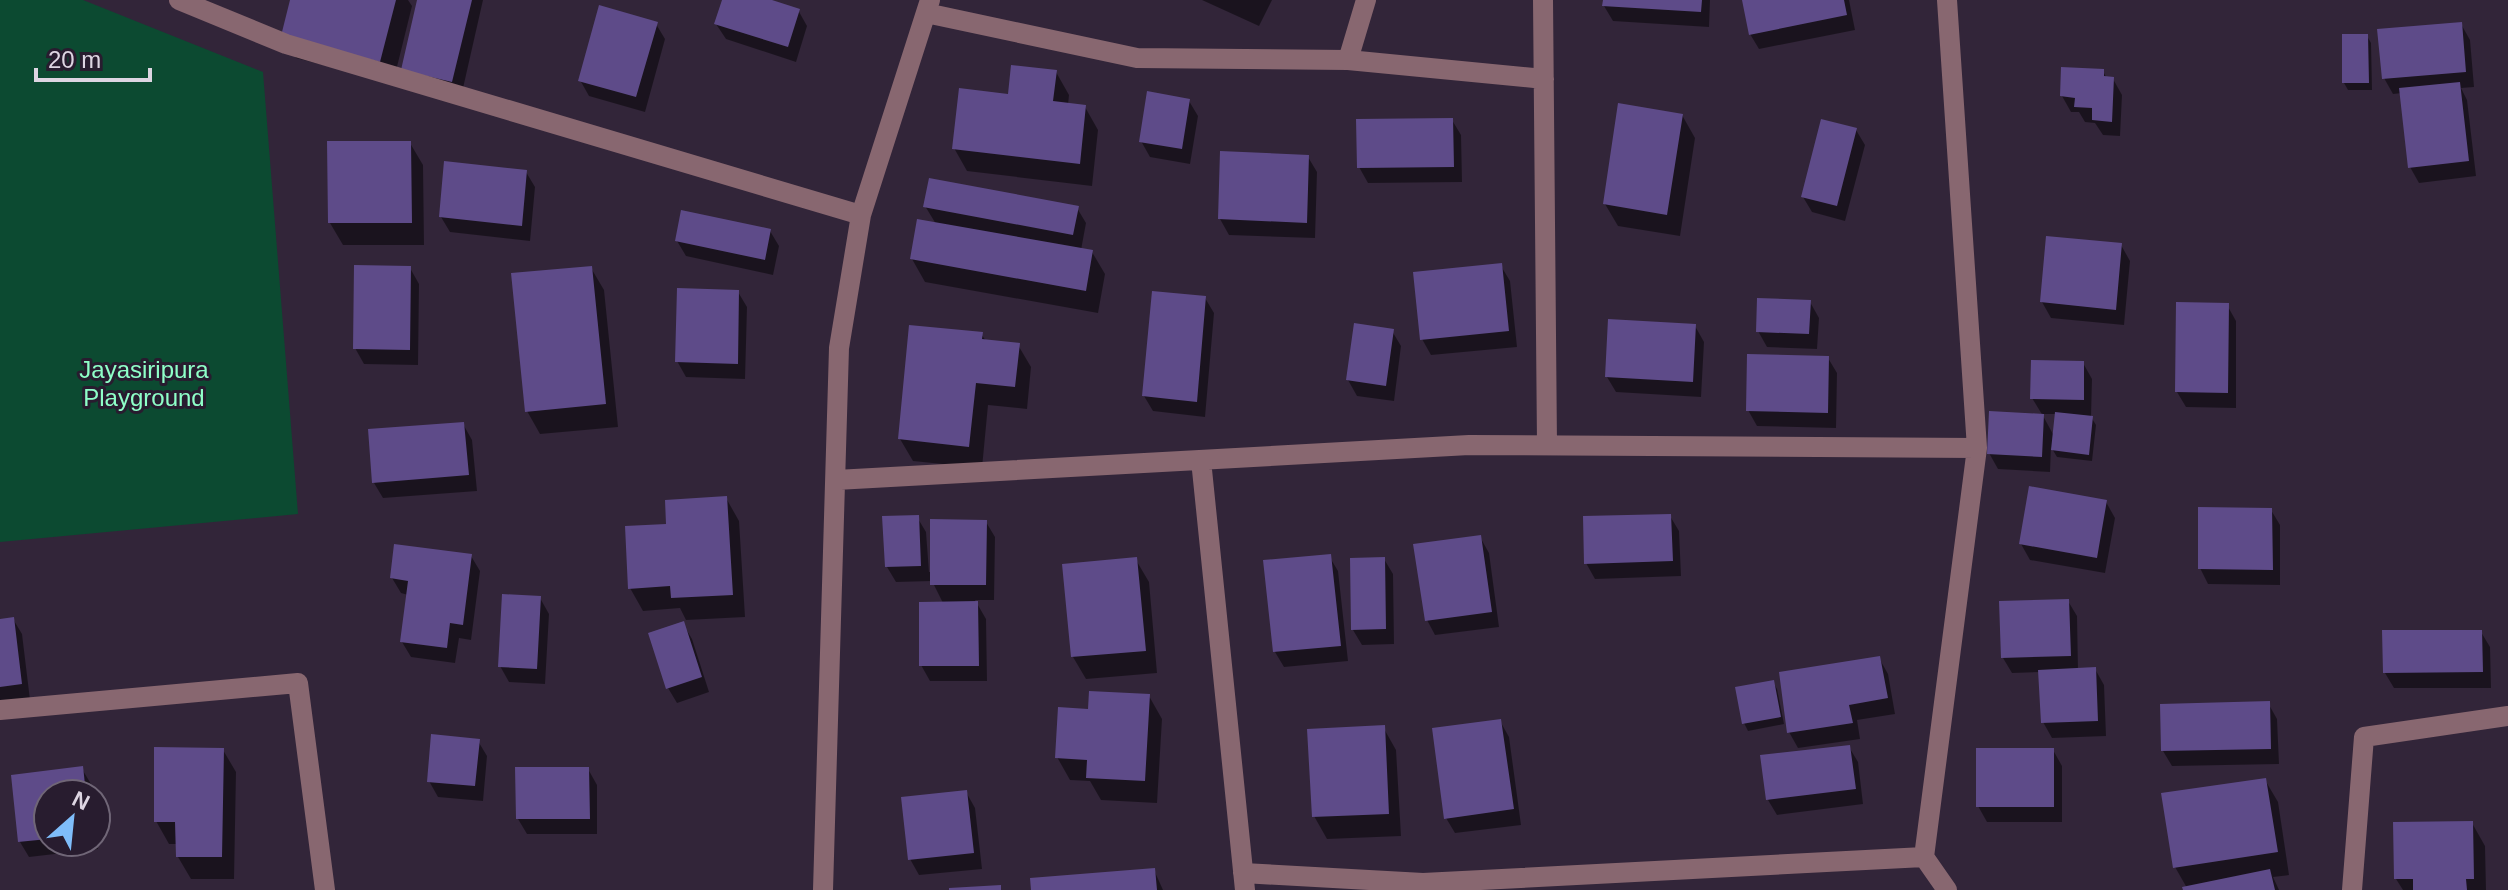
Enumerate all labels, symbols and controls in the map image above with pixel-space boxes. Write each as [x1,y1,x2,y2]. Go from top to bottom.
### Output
scale bar [36,32,150,82]
text: 20 m [48,46,101,73]
park label: Jayasiripura Playground [79,356,209,411]
north arrow [32,778,112,858]
text: N [68,786,94,815]

